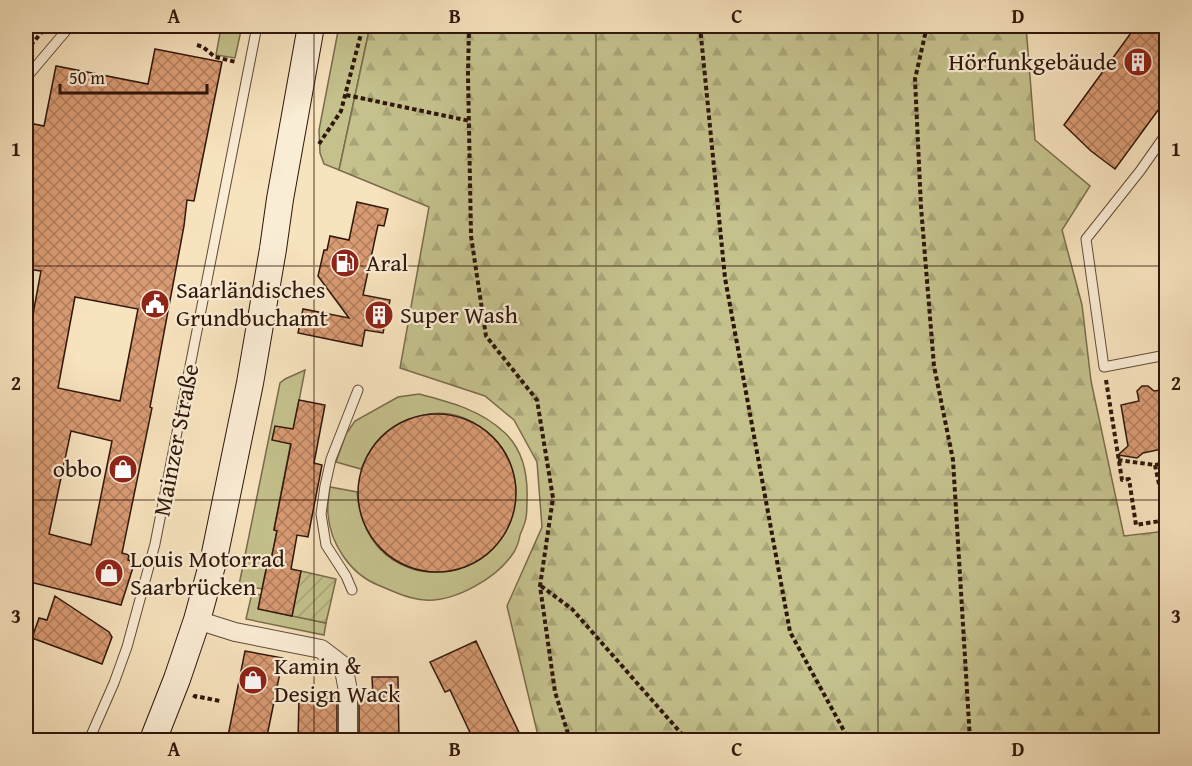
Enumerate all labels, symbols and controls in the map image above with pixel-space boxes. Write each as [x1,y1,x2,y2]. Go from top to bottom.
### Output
text: A [168,1,181,30]
text: B [449,1,461,30]
text: C [731,1,743,30]
text: D [1011,1,1025,30]
place label: Hörfunkgebäude [949,44,1117,79]
building icon: Hörfunkgebäude [1122,46,1154,78]
scale bar [60,57,207,95]
text: 50 m [69,64,105,91]
text: 1 [11,134,21,163]
text: 1 [1171,134,1181,163]
place label: Aral [366,245,409,280]
fuel station icon: Aral [329,247,361,279]
place label: Saarländisches Grundbuchamt [176,272,328,335]
public building icon: Saarländisches Grundbuchamt [139,288,171,320]
place label: Super Wash [400,297,518,332]
building icon: Super Wash [363,299,395,331]
street label: Mainzer Straße [144,361,207,519]
text: 2 [11,368,21,397]
text: 2 [1171,368,1181,397]
place label: obbo [53,451,102,486]
shop icon: obbo [107,453,139,485]
place label: Louis Motorrad Saarbrücken [130,541,285,604]
shop icon: Louis Motorrad Saarbrücken [93,557,125,589]
text: 3 [11,601,21,630]
text: 3 [1171,601,1181,630]
place label: Kamin & Design Wack [274,648,401,711]
shop icon: Kamin & Design Wack [237,664,269,696]
text: A [168,734,181,763]
text: B [449,734,461,763]
text: C [731,734,743,763]
text: D [1011,734,1025,763]

